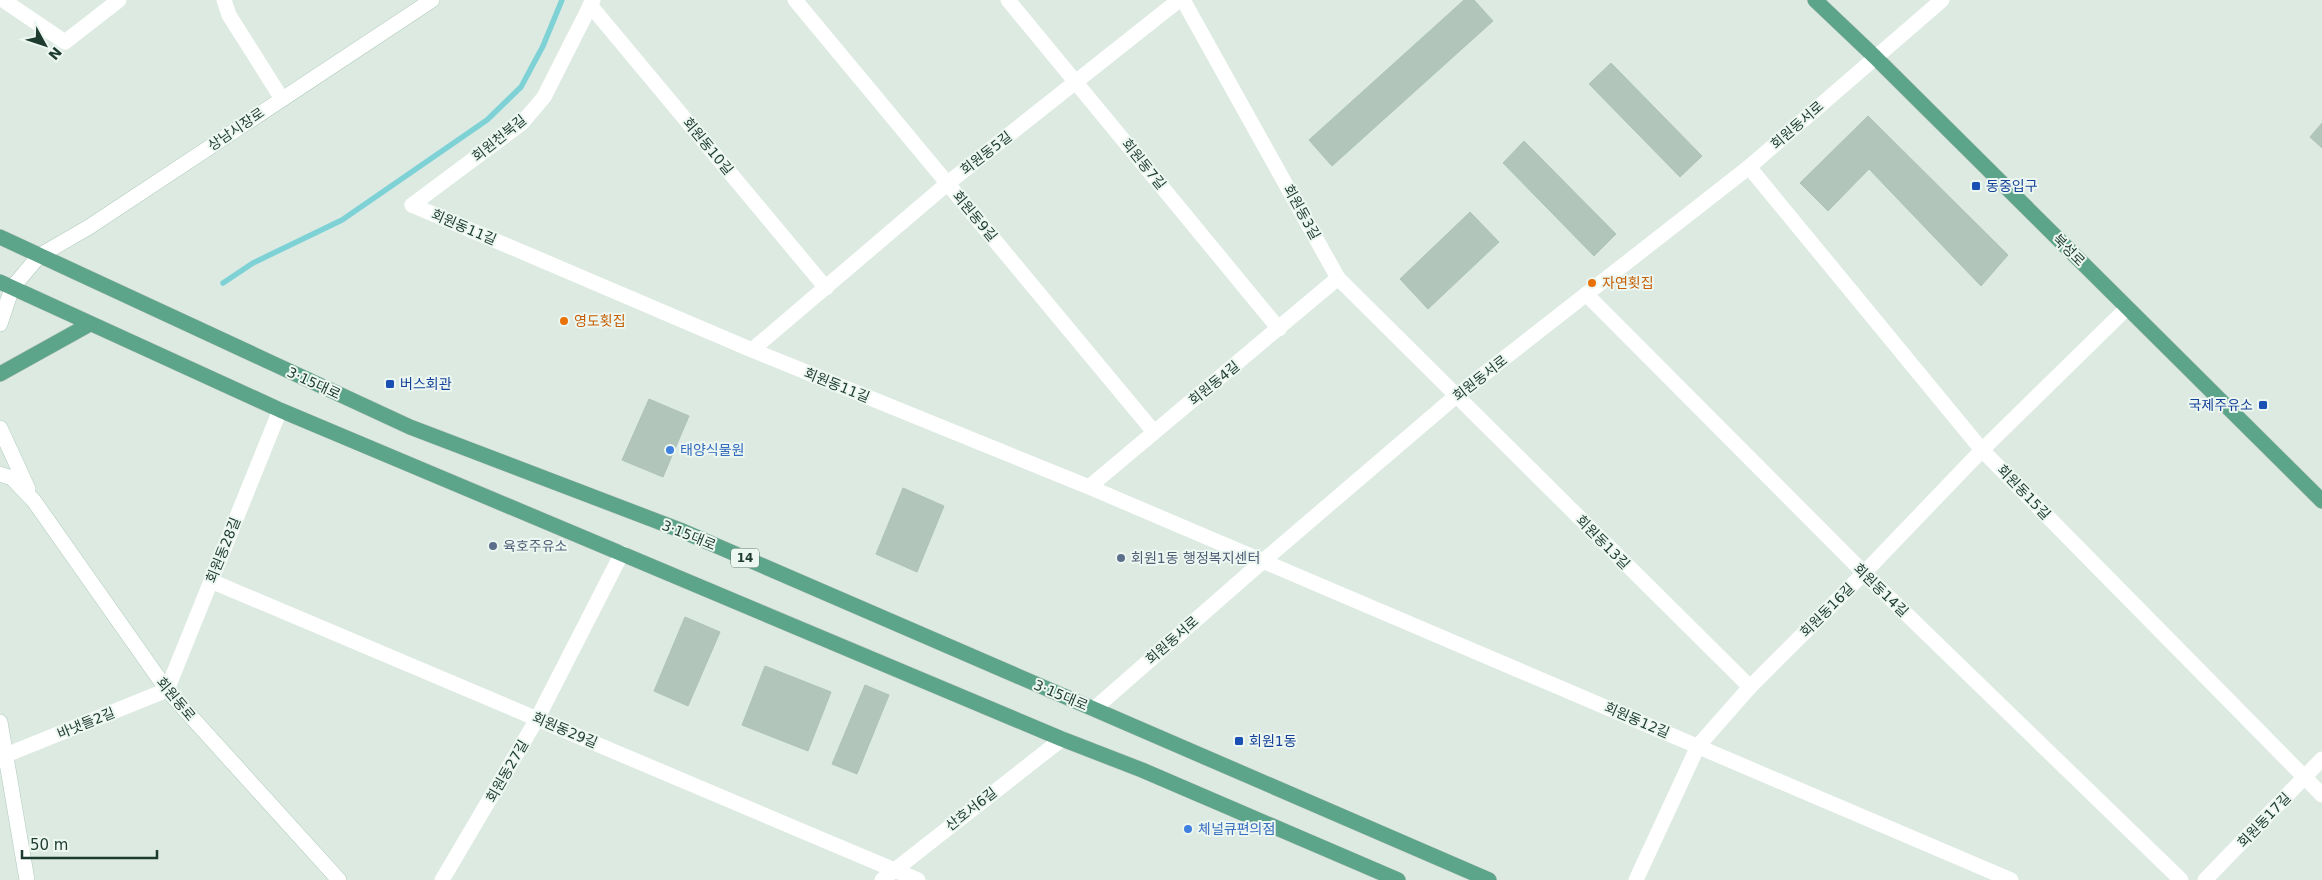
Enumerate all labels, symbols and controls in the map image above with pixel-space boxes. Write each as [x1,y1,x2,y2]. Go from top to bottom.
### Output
north arrow [20,20,70,70]
text: N [45,44,65,63]
street label: 회원동서로 [1767,98,1827,152]
street label: 상남시장로 [205,104,267,154]
street label: 회원천북길 [469,112,529,164]
street label: 회원동10길 [680,114,736,178]
street label: 회원동5길 [957,128,1015,178]
street label: 회원동7길 [1119,135,1169,193]
place label: 동중입구 [1986,178,2038,194]
marker: 동중입구 [1970,180,1982,192]
street label: 회원동3길 [1280,182,1324,242]
street label: 회원동9길 [949,188,1001,244]
street label: 회원동11길 [429,206,499,248]
street label: 북성로 [2050,231,2088,269]
place label: 자연횟집 [1602,275,1654,291]
marker: 자연횟집 [1586,277,1598,289]
place label: 영도횟집 [574,313,626,329]
marker: 영도횟집 [558,315,570,327]
street label: 회원동서로 [1450,352,1510,404]
street label: 회원동4길 [1185,358,1243,408]
street label: 3·15대로 [285,364,343,402]
street label: 회원동11길 [802,365,872,405]
place label: 버스회관 [400,376,452,392]
marker: 버스회관 [384,378,396,390]
place label: 국제주유소 [2189,397,2253,413]
marker: 국제주유소 [2257,399,2269,411]
place label: 태양식물원 [680,442,744,458]
marker: 태양식물원 [664,444,676,456]
street label: 회원동15길 [1994,462,2054,522]
street label: 회원동13길 [1573,512,1633,572]
street label: 회원동28길 [203,515,243,585]
street label: 3·15대로 [660,517,718,553]
place label: 육호주유소 [503,538,568,554]
marker: 육호주유소 [487,540,499,552]
road number: 14 [731,548,759,568]
place label: 회원1동 행정복지센터 [1131,550,1260,566]
marker: 회원1동 행정복지센터 [1115,552,1127,564]
street label: 회원동14길 [1851,560,1911,620]
street label: 회원동16길 [1797,580,1857,640]
street label: 회원동서로 [1142,613,1202,667]
street label: 회원동로 [153,674,199,724]
street label: 3·15대로 [1032,677,1090,714]
street label: 회원동12길 [1602,699,1672,741]
street label: 바냇들2길 [55,704,117,742]
street label: 회원동29길 [530,709,600,751]
place label: 회원1동 [1249,733,1297,749]
marker: 회원1동 [1233,735,1245,747]
street label: 회원동27길 [483,737,531,805]
street label: 산호서6길 [942,784,1000,834]
street label: 회원동17길 [2234,790,2294,850]
place label: 체널큐편의점 [1198,821,1275,837]
marker: 체널큐편의점 [1182,823,1194,835]
scale bar [22,828,158,860]
text: 50 m [30,836,68,854]

